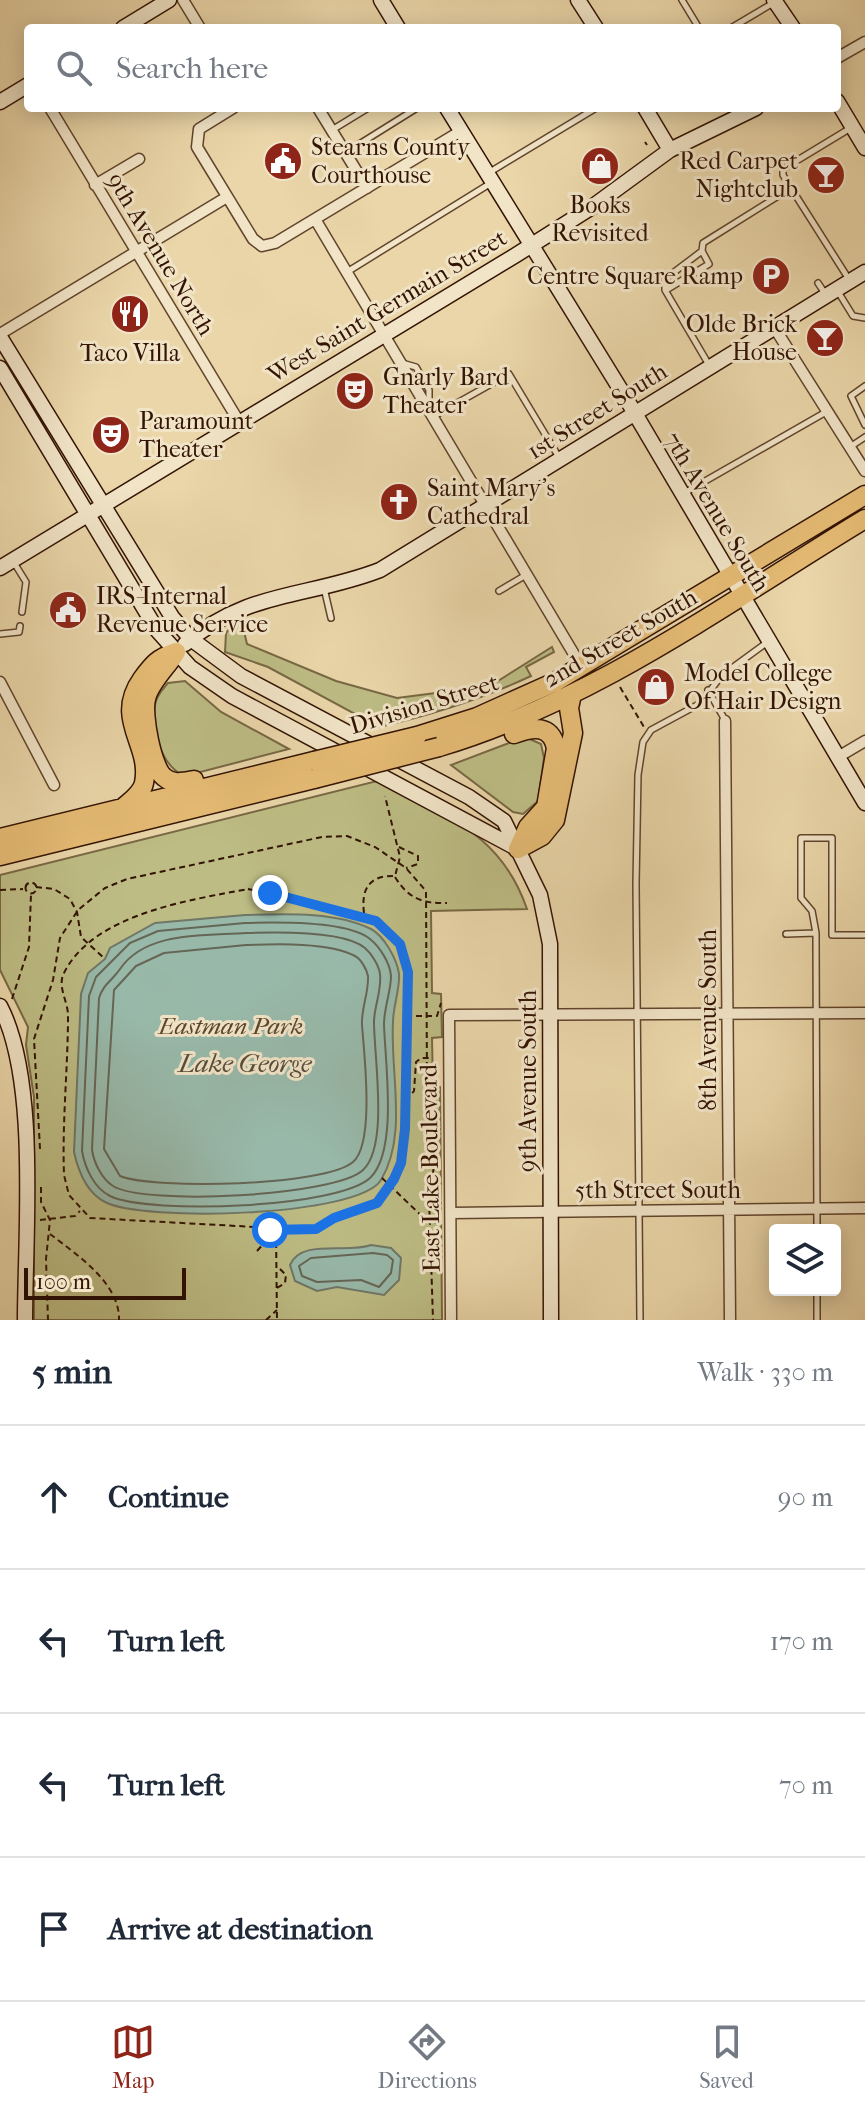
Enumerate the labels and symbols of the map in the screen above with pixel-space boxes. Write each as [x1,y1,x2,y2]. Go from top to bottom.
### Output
place label: Stearns County Courthouse [311,133,471,189]
public building icon: Stearns County Courthouse [262,140,304,182]
shop icon: Books Revisited [579,145,621,187]
place label: Red Carpet Nightclub [679,147,798,203]
bar icon: Red Carpet Nightclub [805,154,847,196]
street label: 9th Avenue North [101,168,221,341]
place label: Books Revisited [551,191,650,247]
street label: West Saint Germain Street [261,223,512,389]
parking icon: Centre Square Ramp [750,255,792,297]
place label: Centre Square Ramp [527,262,743,290]
restaurant icon: Taco Villa [109,293,151,335]
place label: Olde Brick House [686,310,798,366]
bar icon: Olde Brick House [804,317,846,359]
place label: Taco Villa [80,339,181,367]
street label: 1st Street South [522,357,673,465]
place label: Gnarly Bard Theater [383,363,510,419]
theatre icon: Gnarly Bard Theater [334,370,376,412]
place label: Paramount Theater [139,407,254,463]
theatre icon: Paramount Theater [90,414,132,456]
street label: 7th Avenue South [658,427,776,597]
place label: Saint Mary's Cathedral [427,474,556,530]
church icon: Saint Mary's Cathedral [378,481,420,523]
place label: IRS-Internal Revenue Service [96,582,268,638]
street label: 2nd Street South [538,582,702,693]
public building icon: IRS-Internal Revenue Service [47,589,89,631]
place label: Model College Of Hair Design [684,659,842,715]
shop icon: Model College Of Hair Design [635,666,677,708]
street label: Division Street [346,668,502,740]
route end [252,875,288,911]
street label: 8th Avenue South [694,929,722,1111]
street label: 9th Avenue South [514,989,542,1172]
park label: Eastman Park [157,1012,303,1040]
water label: Lake George [177,1048,313,1079]
street label: East Lake Boulevard [414,1063,446,1272]
street label: 5th Street South [575,1176,741,1204]
route start [252,1212,288,1248]
scale bar [24,1264,186,1300]

